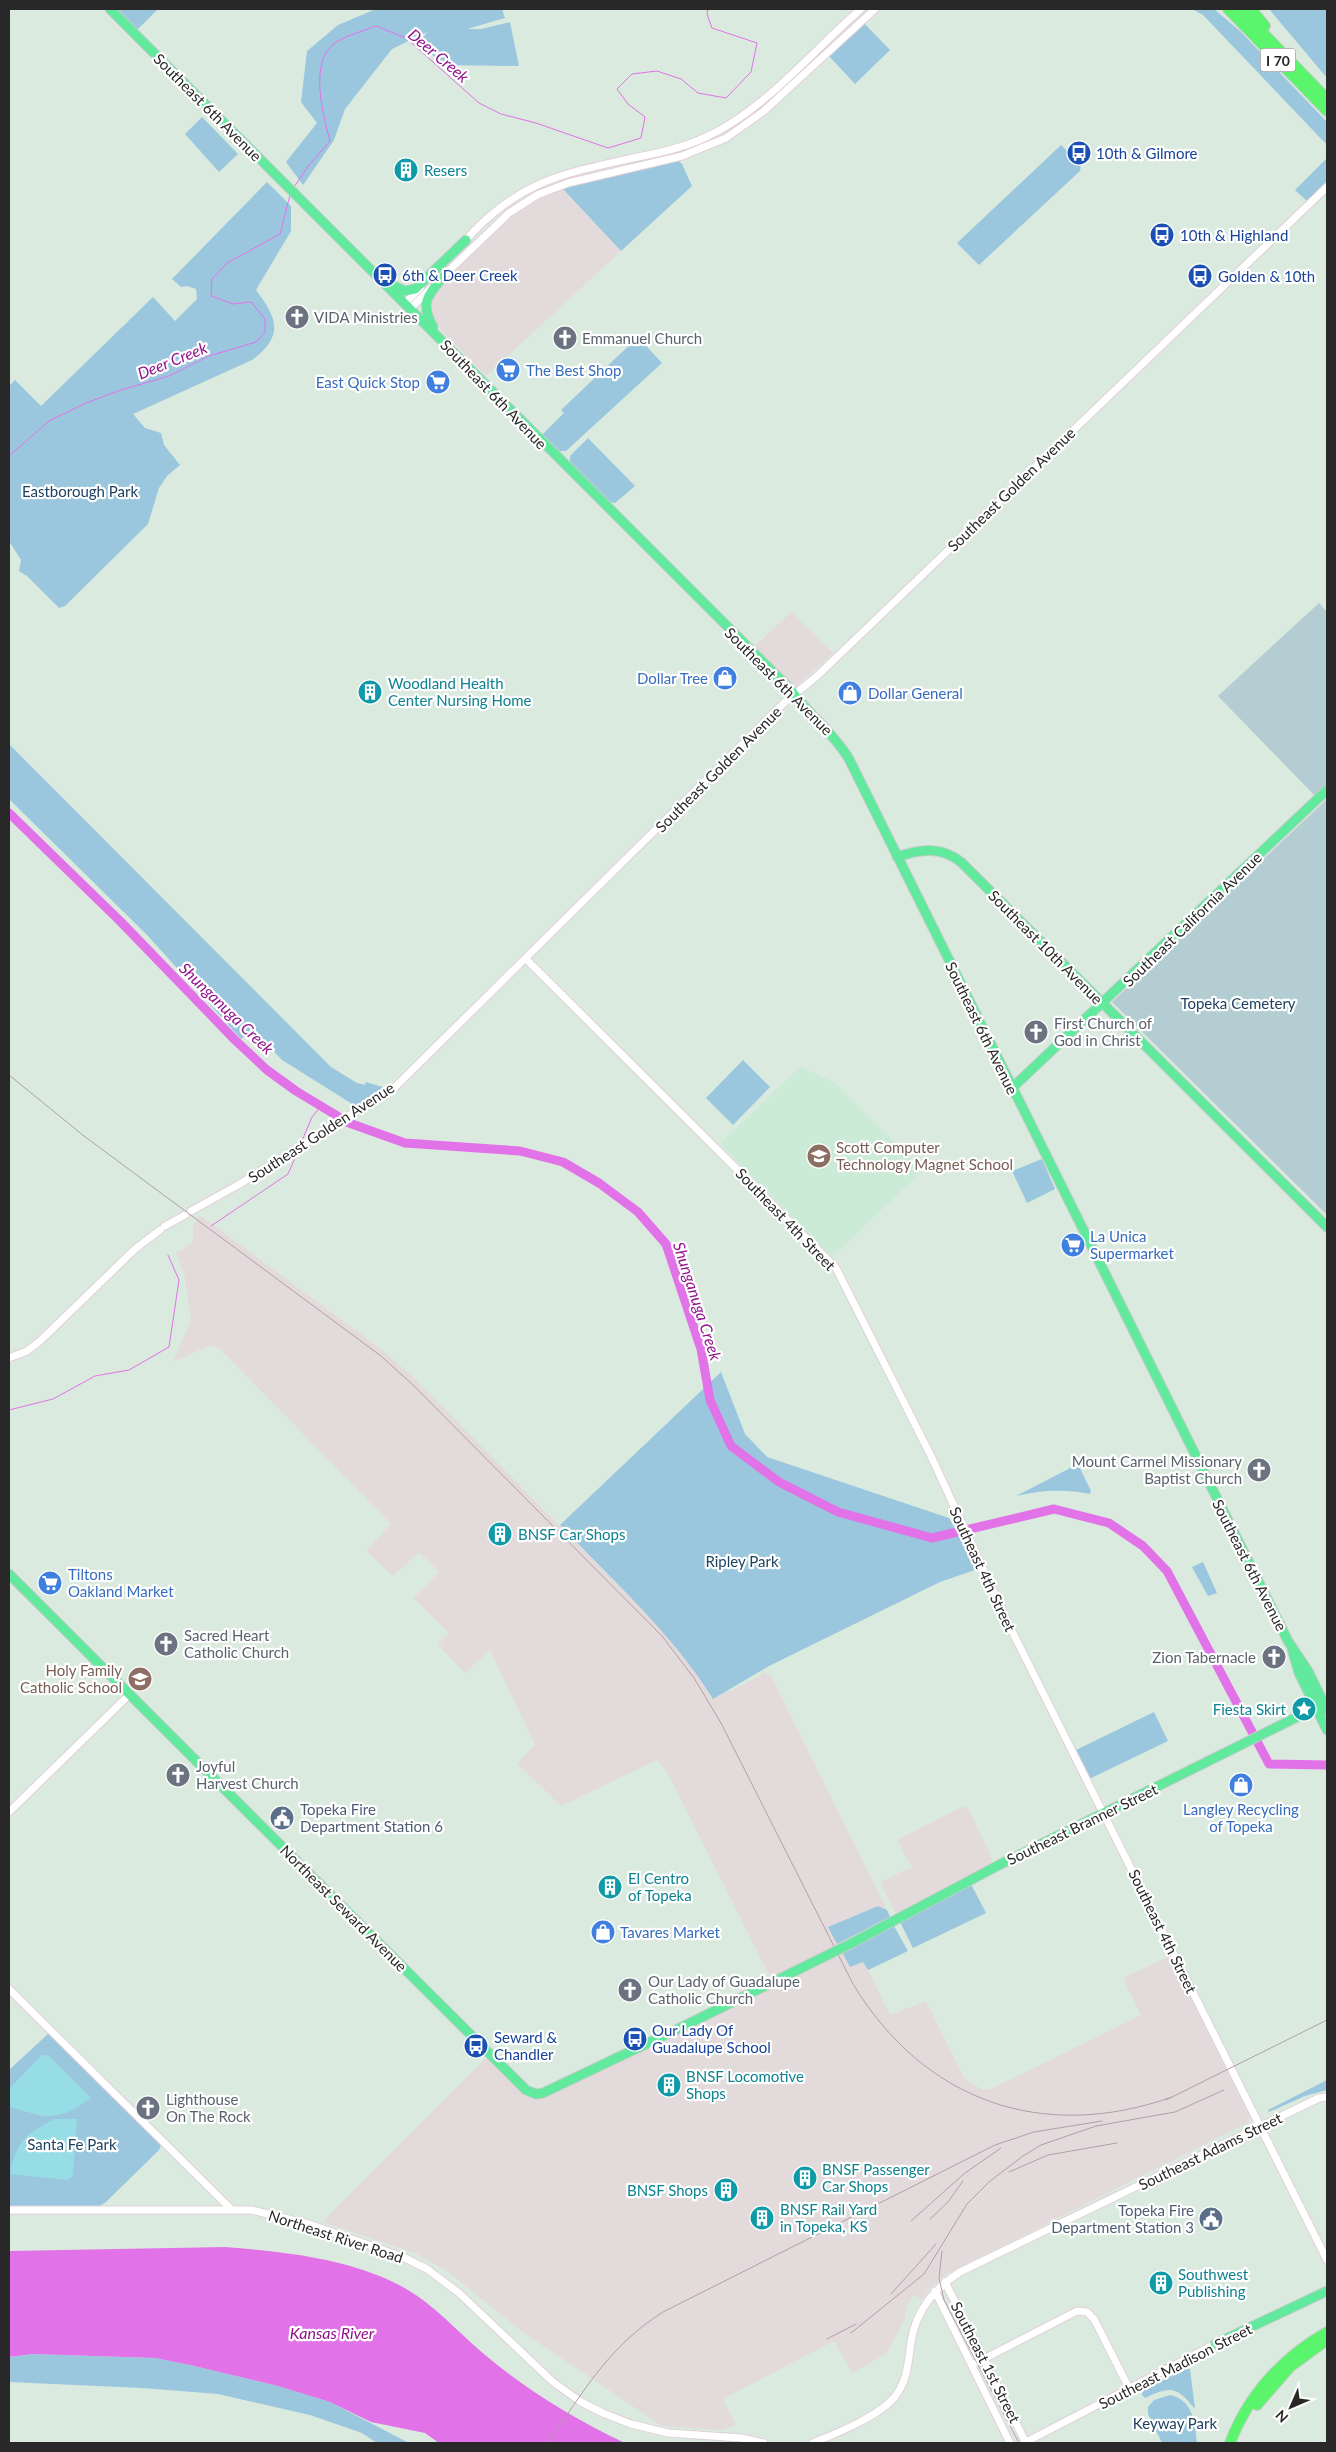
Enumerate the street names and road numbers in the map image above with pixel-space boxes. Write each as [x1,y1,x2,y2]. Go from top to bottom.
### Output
road number: I 70 [1260,48,1296,72]
street label: Southeast 6th Avenue [150,49,266,165]
street label: Southeast 6th Avenue [437,336,551,453]
street label: Southeast Golden Avenue [943,423,1079,555]
street label: Southeast 6th Avenue [721,623,837,739]
street label: Southeast Golden Avenue [651,702,785,836]
street label: Southeast California Avenue [1119,848,1265,990]
street label: Southeast 10th Avenue [985,886,1107,1008]
street label: Southeast 6th Avenue [942,959,1022,1097]
street label: Southeast Golden Avenue [245,1078,397,1186]
street label: Southeast 4th Street [732,1164,840,1274]
street label: Southeast 6th Avenue [1209,1496,1291,1634]
street label: Southeast 4th Street [946,1504,1020,1635]
street label: Southeast Branner Street [1004,1779,1161,1868]
street label: Northeast Seward Avenue [277,1841,411,1975]
street label: Southeast 4th Street [1125,1866,1201,1996]
street label: Southeast Adams Street [1135,2108,1285,2194]
street label: Northeast River Road [266,2206,406,2266]
street label: Southeast 1st Street [948,2298,1025,2426]
street label: Southeast Madison Street [1095,2319,1255,2413]

